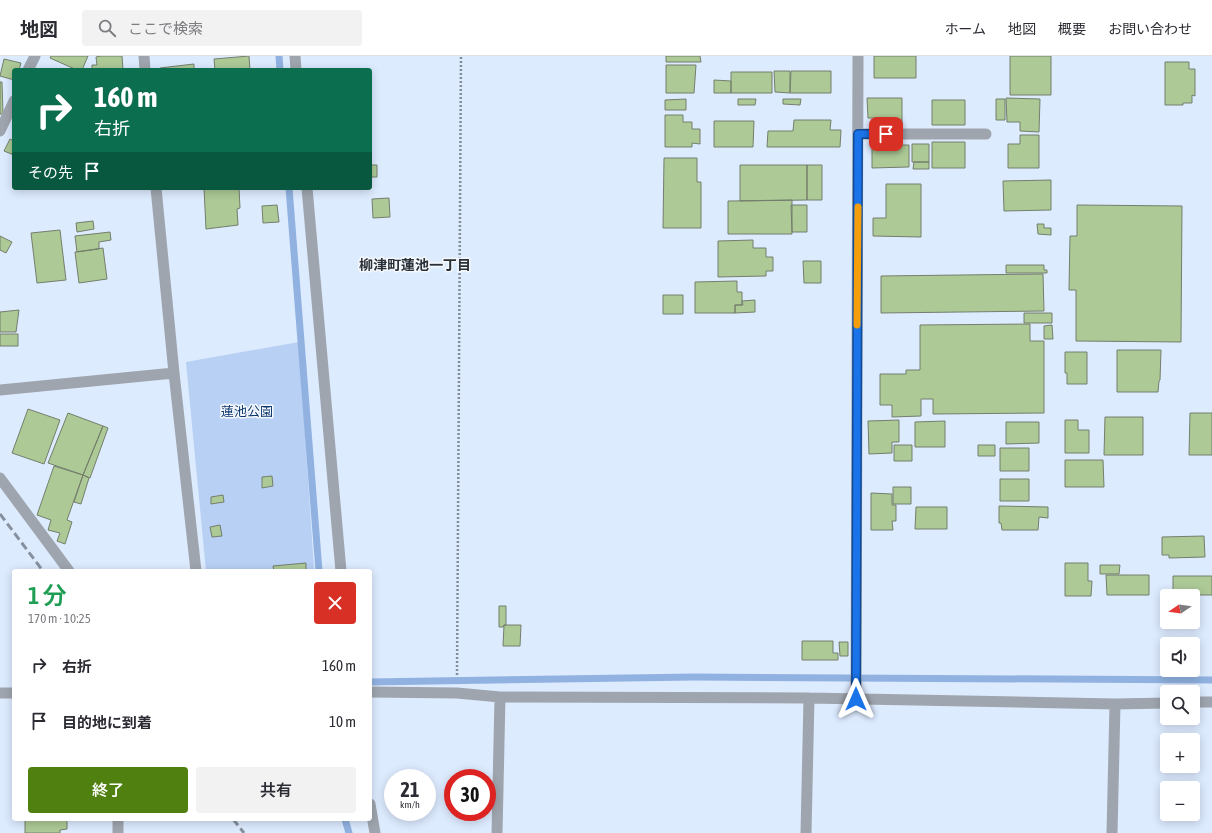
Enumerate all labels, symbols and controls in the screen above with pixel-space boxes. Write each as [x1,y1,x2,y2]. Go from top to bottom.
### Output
search box [82,10,362,46]
icon: search [96,17,118,39]
text: 地図 [20,18,58,40]
text: ここで検索 [128,20,203,37]
text: ホーム [944,21,986,37]
text: 地図 [1008,21,1036,37]
text: 概要 [1058,21,1086,37]
text: お問い合わせ [1108,21,1192,37]
text: 160 m [94,81,157,113]
icon: right [28,84,80,136]
pin [869,117,903,151]
text: 右折 [94,118,130,139]
icon: arrive [875,123,897,145]
icon: arrive [81,160,103,182]
text: その先 [28,164,73,181]
district label: 柳津町蓮池一丁目 [359,257,471,273]
park label: 蓮池公園 [221,404,273,419]
text: 1 分 [28,582,67,609]
button: close [314,582,356,624]
north arrow [1160,589,1200,629]
map controls [1160,589,1200,821]
text: 170 m · 10:25 [28,611,91,626]
button: sound [1160,637,1200,677]
icon: right [28,654,50,676]
text: 160 m [322,657,356,674]
text: 右折 [62,658,92,675]
position arrow [835,678,877,720]
button: search [1160,685,1200,725]
icon: arrive [28,710,50,732]
text: 10 m [329,713,356,730]
text: 目的地に到着 [62,714,152,731]
button: + [1160,733,1200,773]
button: 終了 [28,767,188,813]
button: 共有 [196,767,356,813]
speed limit sign: 30 [444,769,496,821]
text: 21 [401,778,419,801]
button: − [1160,781,1200,821]
text: km/h [400,799,420,810]

